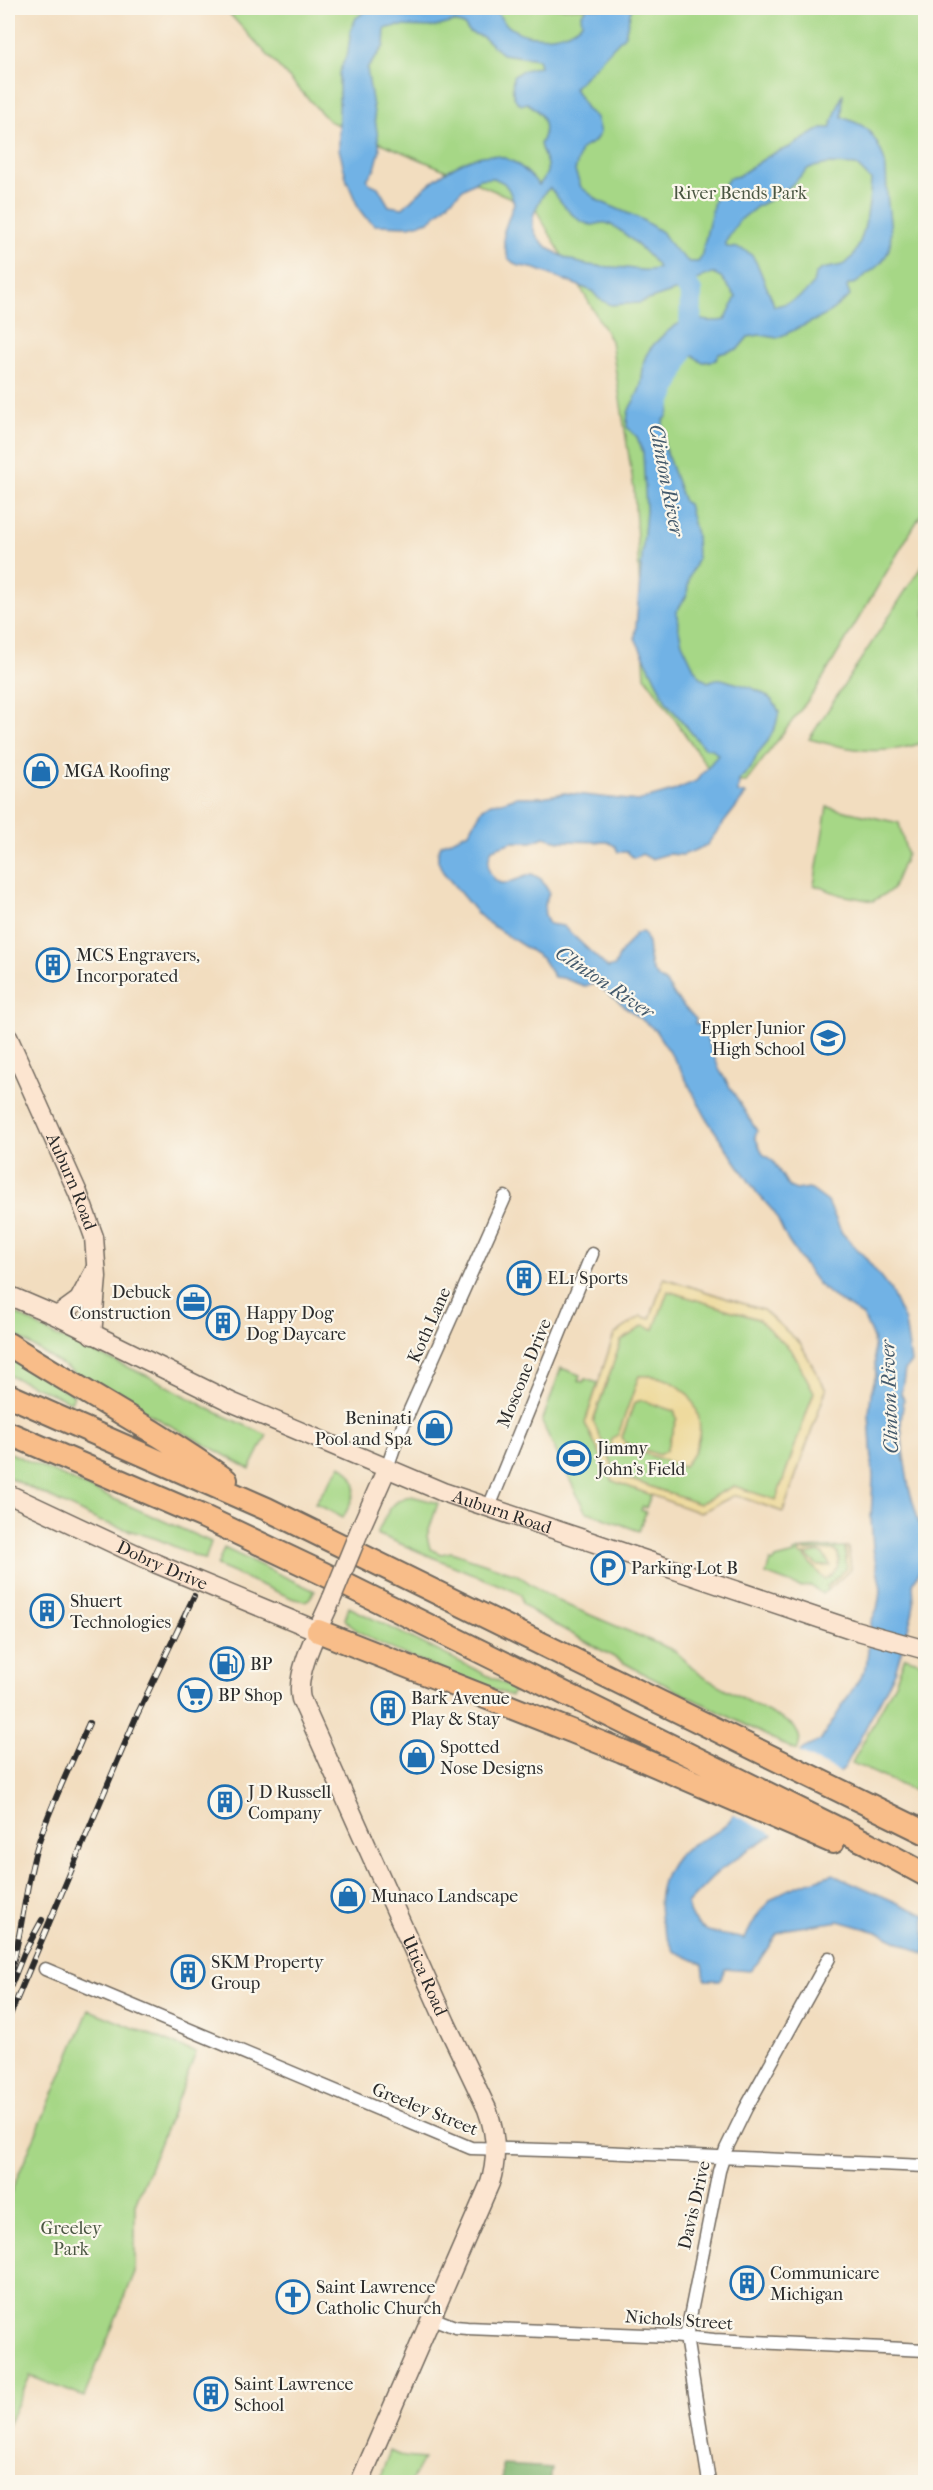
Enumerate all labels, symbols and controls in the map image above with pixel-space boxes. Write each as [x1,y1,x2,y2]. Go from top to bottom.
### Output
park label: River Bends Park [673,183,808,204]
water label: Clinton River [644,422,689,540]
shop icon: MGA Roofing [23,753,59,789]
place label: MGA Roofing [64,761,170,782]
water label: Clinton River [551,941,660,1025]
place label: MCS Engravers, Incorporated [76,945,200,987]
building icon: MCS Engravers, Incorporated [35,947,71,983]
place label: Eppler Junior High School [700,1018,805,1060]
school or university icon: Eppler Junior High School [810,1020,846,1056]
street label: Auburn Road [41,1129,101,1233]
building icon: EL1 Sports [506,1260,542,1296]
place label: EL1 Sports [547,1268,628,1289]
place label: Debuck Construction [70,1282,172,1324]
office icon: Debuck Construction [176,1284,212,1320]
street label: Koth Lane [403,1284,455,1366]
place label: Happy Dog Dog Daycare [246,1303,346,1345]
building icon: Happy Dog Dog Daycare [205,1305,241,1341]
street label: Moscone Drive [493,1315,556,1431]
water label: Clinton River [876,1338,903,1454]
place label: Beninati Pool and Spa [315,1408,413,1450]
shop icon: Beninati Pool and Spa [417,1410,453,1446]
place label: Jimmy John's Field [595,1438,686,1480]
sports icon: Jimmy John's Field [556,1440,592,1476]
street label: Auburn Road [449,1486,554,1539]
street label: Dobry Drive [113,1537,211,1595]
parking icon: Parking Lot B [590,1550,626,1586]
place label: Parking Lot B [631,1558,738,1579]
place label: Shuert Technologies [70,1591,172,1633]
building icon: Shuert Technologies [29,1593,65,1629]
fuel station icon: BP [209,1646,245,1682]
place label: BP [250,1654,273,1675]
supermarket icon: BP Shop [177,1677,213,1713]
place label: BP Shop [218,1685,283,1706]
place label: Bark Avenue Play & Stay [411,1688,510,1730]
building icon: Bark Avenue Play & Stay [370,1690,406,1726]
place label: Spotted Nose Designs [440,1737,544,1779]
shop icon: Spotted Nose Designs [399,1739,435,1775]
place label: J D Russell Company [246,1782,331,1824]
building icon: J D Russell Company [207,1784,243,1820]
shop icon: Munaco Landscape [330,1878,366,1914]
place label: Munaco Landscape [371,1886,518,1907]
street label: Utica Road [397,1932,451,2019]
place label: SKM Property Group [211,1952,325,1994]
building icon: SKM Property Group [170,1954,206,1990]
street label: Greeley Street [369,2079,481,2140]
street label: Davis Drive [674,2159,715,2252]
park label: Greeley Park [40,2218,103,2260]
place label: Communicare Michigan [770,2263,880,2305]
building icon: Communicare Michigan [729,2265,765,2301]
place label: Saint Lawrence Catholic Church [316,2277,442,2319]
church icon: Saint Lawrence Catholic Church [275,2279,311,2315]
street label: Nichols Street [624,2306,734,2335]
place label: Saint Lawrence School [234,2374,354,2416]
building icon: Saint Lawrence School [193,2376,229,2412]

